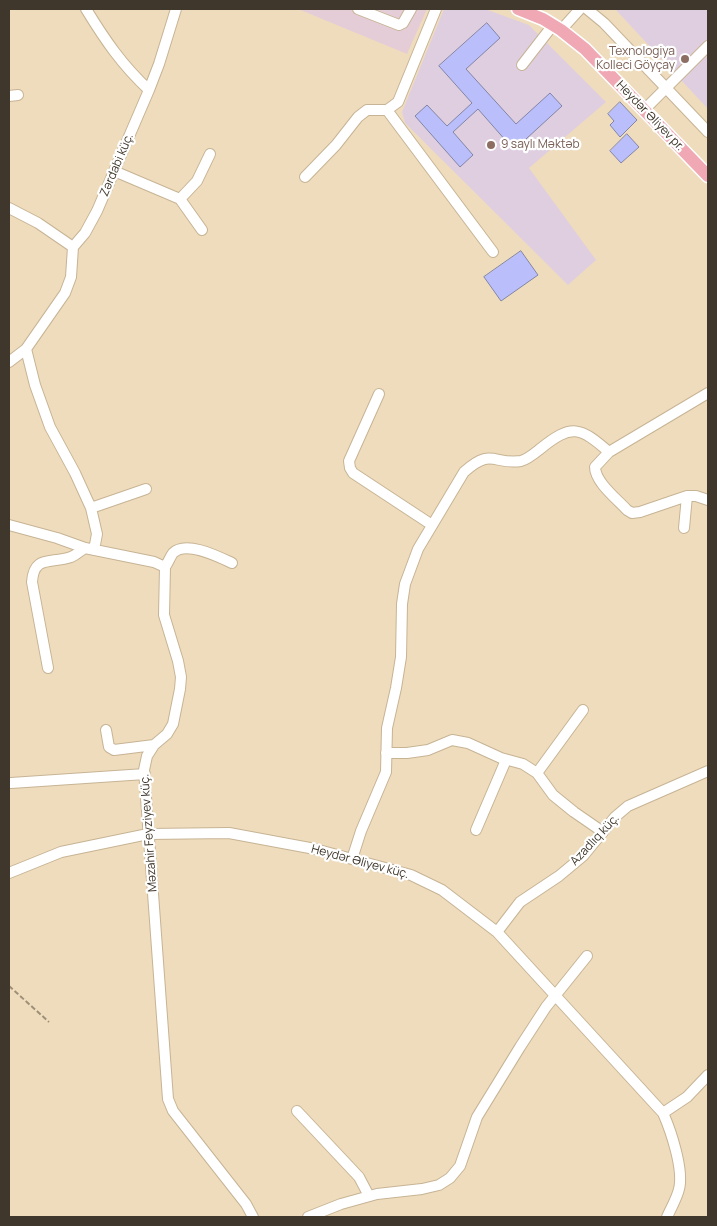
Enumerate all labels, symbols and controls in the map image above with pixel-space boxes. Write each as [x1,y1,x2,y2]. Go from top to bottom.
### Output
place label: Texnologiya Kolleci Göyçay [596,45,675,73]
marker: Texnologiya Kolleci Göyçay [679,53,691,65]
street label: Heydər Əliyev pr. [613,78,687,154]
street label: Zərdabi küç. [97,131,137,199]
place label: 9 saylı Məktəb [501,138,580,152]
marker: 9 saylı Məktəb [485,139,497,151]
street label: Məzahir Feyziyev küç. [138,773,160,893]
street label: Azadlıq küç. [568,811,622,869]
street label: Heydər Əliyev küç. [310,842,410,882]

